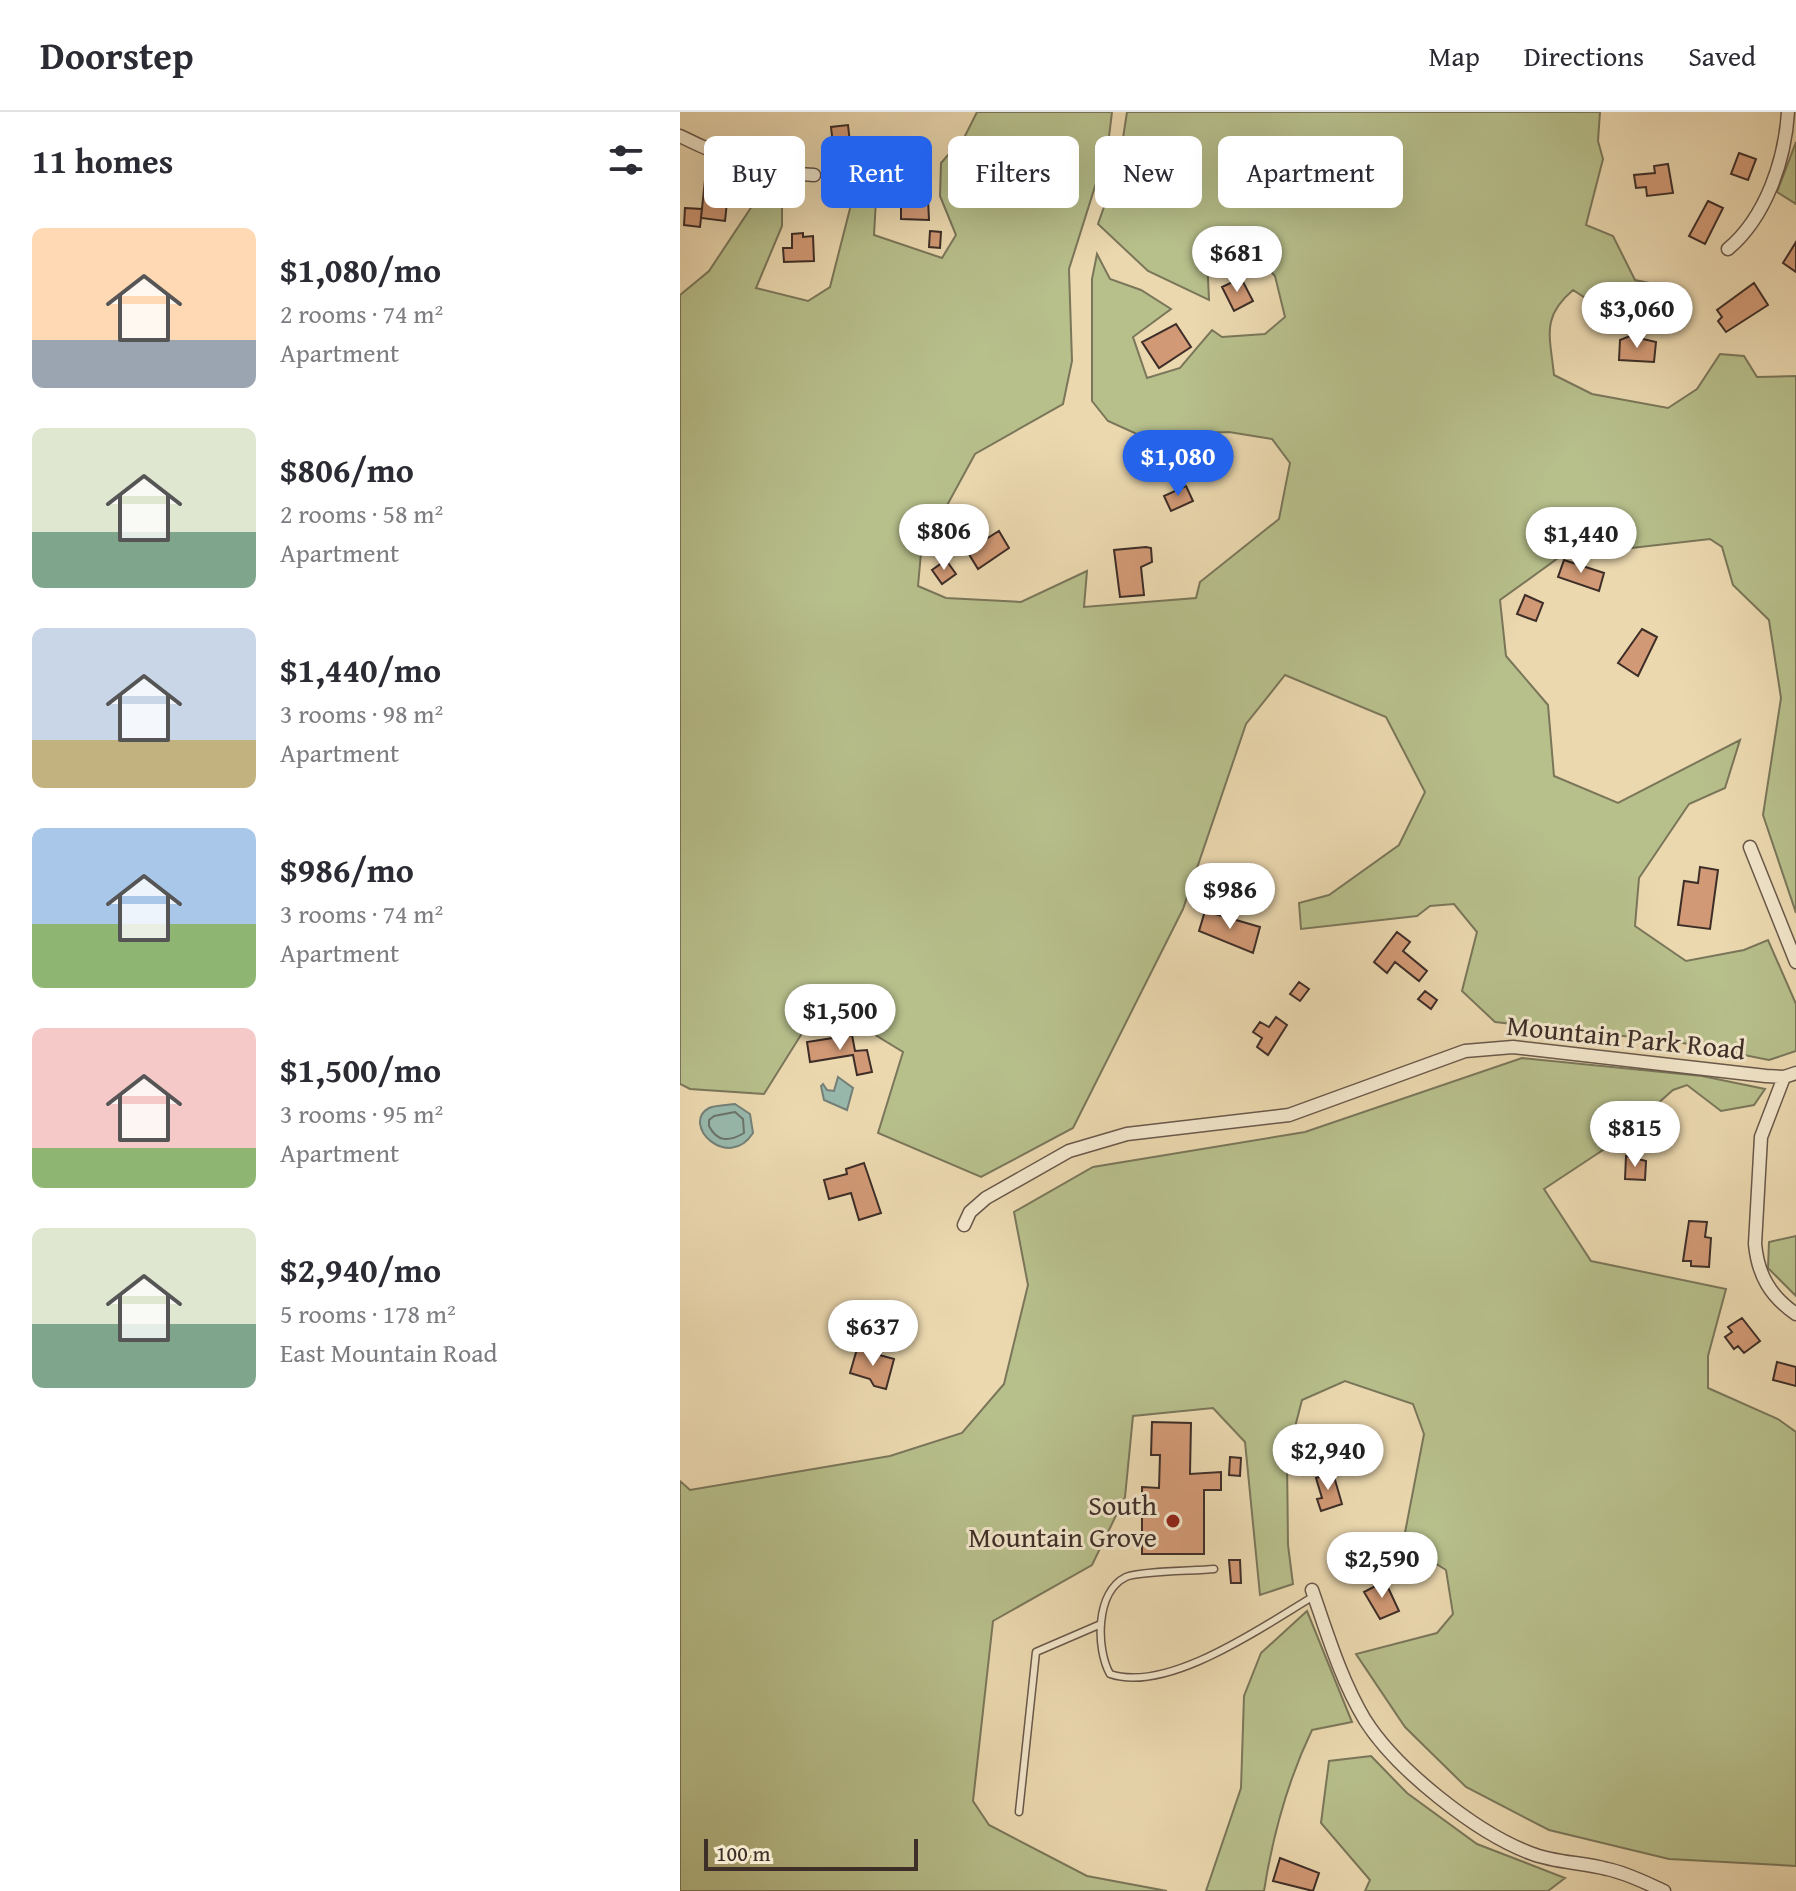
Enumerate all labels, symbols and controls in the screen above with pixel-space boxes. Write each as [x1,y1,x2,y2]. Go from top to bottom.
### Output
text: Doorstep [40,27,194,83]
text: Map [1428,35,1480,76]
text: Directions [1524,35,1644,76]
text: Saved [1688,35,1756,76]
text: 11 homes [32,136,173,185]
chip: Buy [704,136,805,208]
chip: Rent [821,136,932,208]
chip: Filters [948,136,1079,208]
chip: New [1095,136,1202,208]
chip: Apartment [1218,136,1403,208]
icon: filters [604,138,648,182]
pin: $681 [1190,226,1284,294]
text: $681 [1210,232,1264,271]
text: $1,080/mo [280,245,441,294]
icon: home [96,260,192,356]
pin: $3,060 [1572,282,1702,350]
text: $3,060 [1600,288,1674,327]
text: 2 rooms · 74 m² [280,294,443,333]
text: Apartment [280,333,399,372]
pin: $1,080 [1113,430,1243,498]
text: $1,080 [1141,436,1215,475]
text: $806/mo [280,445,414,494]
icon: home [96,460,192,556]
text: 2 rooms · 58 m² [280,494,443,533]
pin: $806 [897,504,991,572]
pin: $1,440 [1516,507,1646,575]
text: $806 [917,510,971,549]
text: $1,440 [1544,513,1618,552]
text: Apartment [280,533,399,572]
text: $1,440/mo [280,645,441,694]
icon: home [96,660,192,756]
text: 3 rooms · 98 m² [280,694,443,733]
text: Apartment [280,733,399,772]
text: $986/mo [280,845,414,894]
icon: home [96,860,192,956]
pin: $986 [1183,863,1277,931]
text: $986 [1203,869,1257,908]
text: 3 rooms · 74 m² [280,894,443,933]
text: Apartment [280,933,399,972]
pin: $1,500 [775,984,905,1052]
text: $1,500 [803,990,877,1029]
street label: Mountain Park Road [1505,1004,1747,1069]
text: $1,500/mo [280,1045,441,1094]
icon: home [96,1060,192,1156]
text: 3 rooms · 95 m² [280,1094,443,1133]
pin: $815 [1588,1101,1682,1169]
text: $815 [1608,1107,1662,1146]
text: Apartment [280,1133,399,1172]
text: $2,940/mo [280,1245,441,1294]
icon: home [96,1260,192,1356]
text: 5 rooms · 178 m² [280,1294,456,1333]
pin: $637 [826,1300,920,1368]
text: $637 [846,1306,900,1345]
text: East Mountain Road [280,1333,497,1372]
pin: $2,940 [1263,1424,1393,1492]
text: $2,940 [1291,1430,1365,1469]
place label: South Mountain Grove [968,1484,1157,1557]
marker: South Mountain Grove [1164,1512,1182,1530]
pin: $2,590 [1317,1532,1447,1600]
text: $2,590 [1345,1538,1419,1577]
scale bar [704,1835,918,1871]
text: 100 m [716,1837,771,1869]

